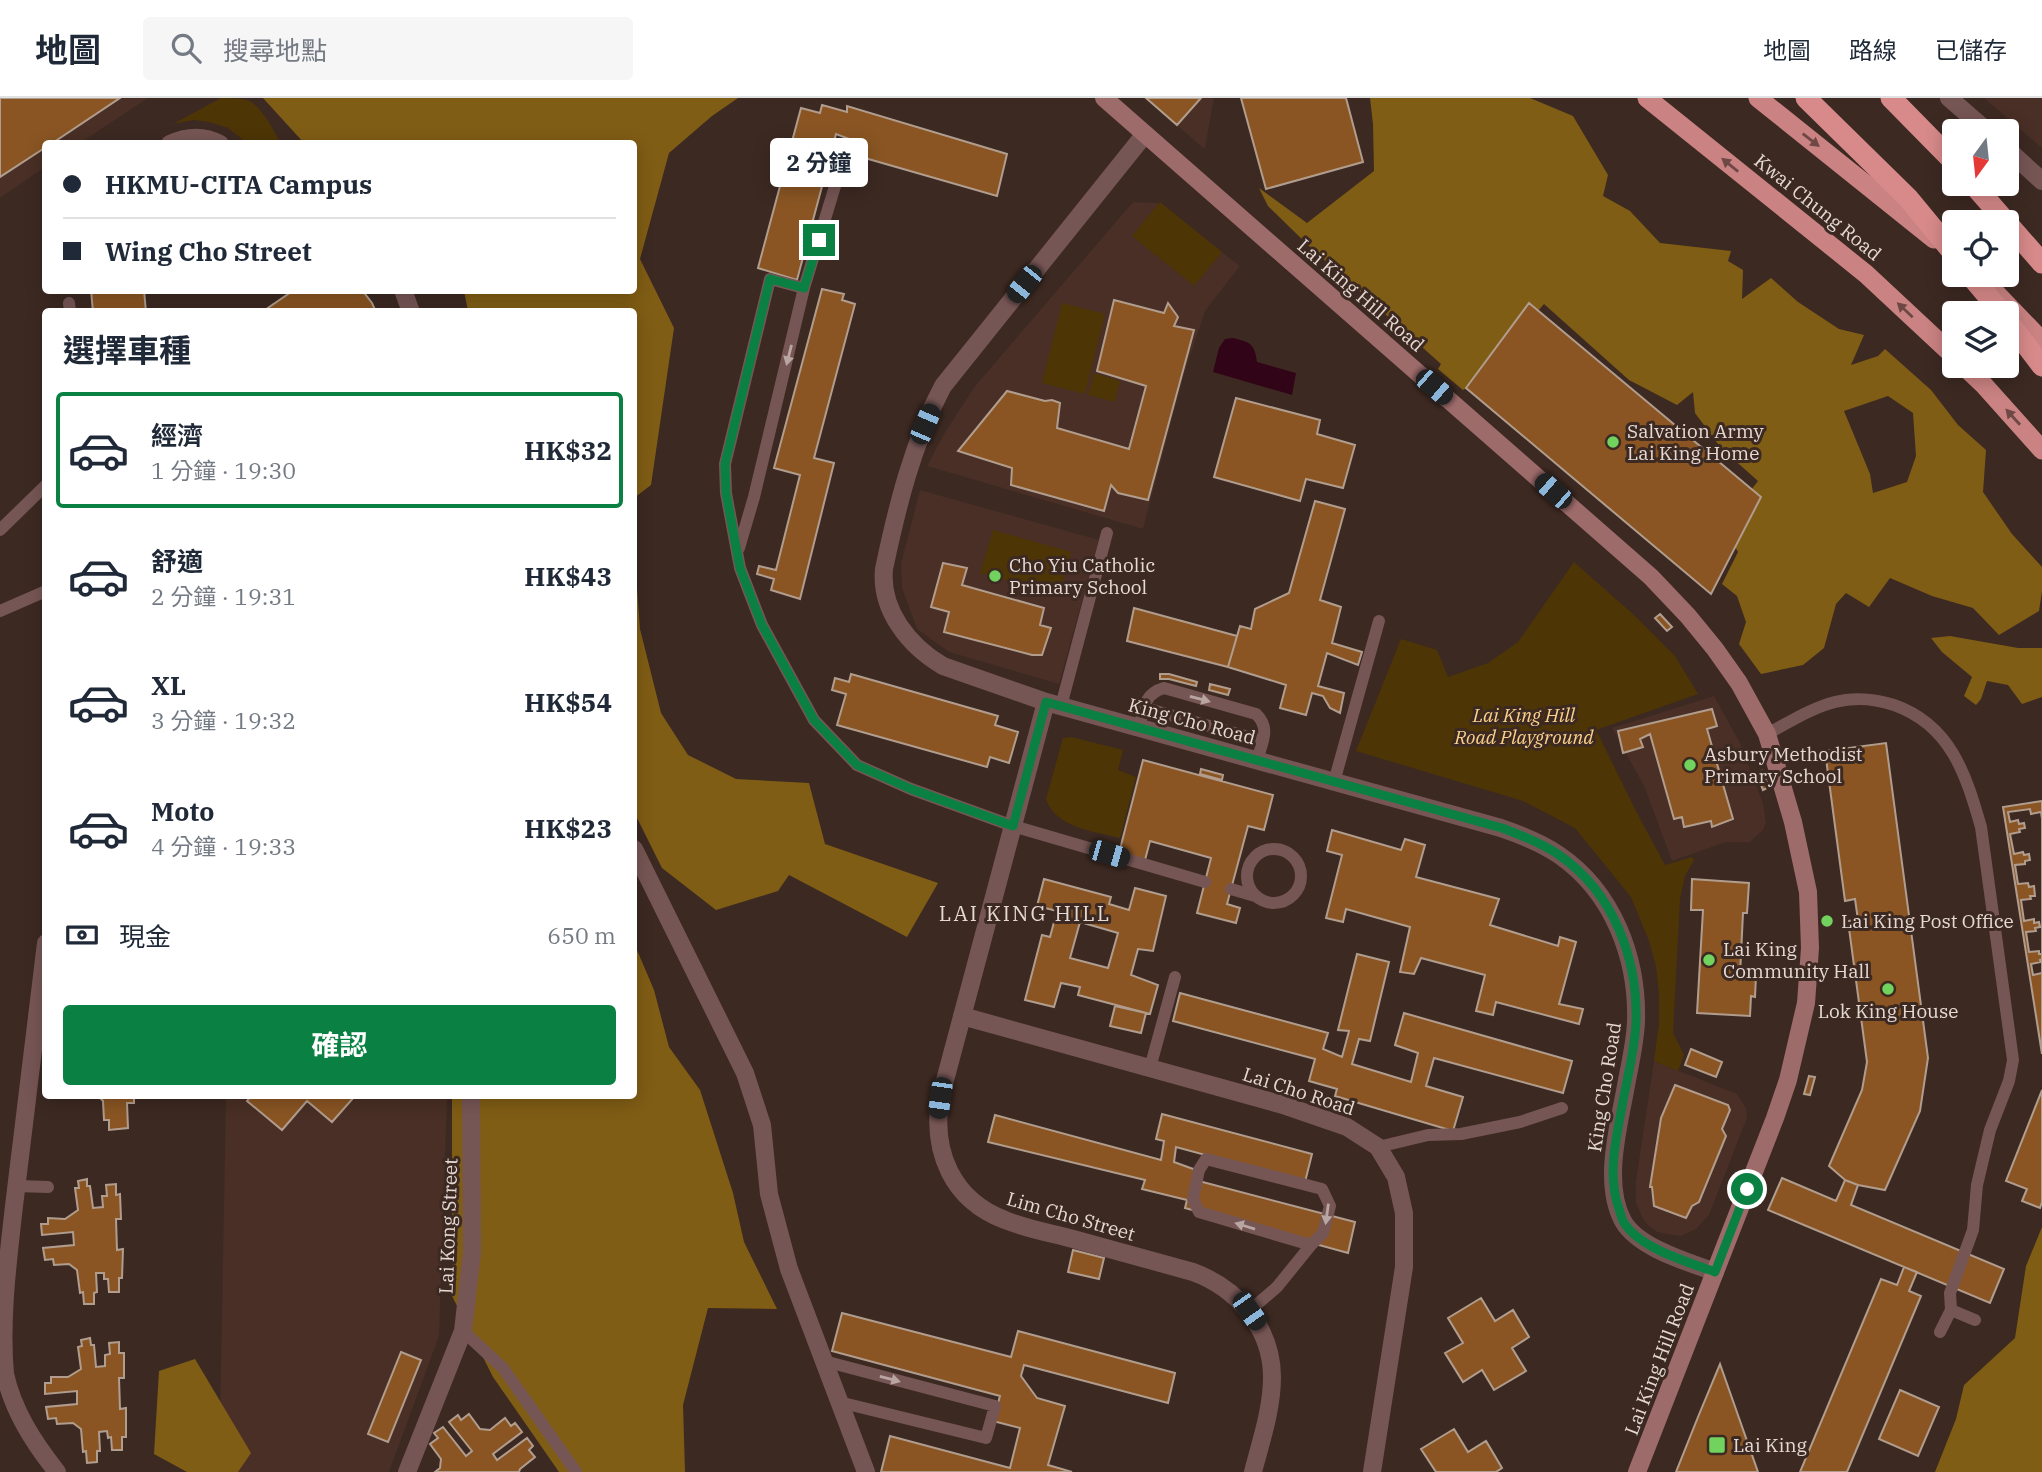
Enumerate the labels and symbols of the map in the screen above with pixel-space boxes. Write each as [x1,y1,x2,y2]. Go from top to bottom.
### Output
north arrow [1942,119,2020,196]
one-way arrow [1802,133,1820,148]
callout: 2 分鐘 [770,138,868,188]
street label: Kwai Chung Road [1750,148,1886,266]
one-way arrow [1722,158,1739,173]
route end [803,224,835,256]
street label: Lai King Hill Road [1293,233,1429,357]
car [1003,261,1046,307]
one-way arrow [1897,303,1914,319]
one-way arrow [783,344,794,366]
car [1412,365,1457,409]
car [908,401,943,447]
one-way arrow [2005,409,2021,426]
place label: Salvation Army Lai King Home [1627,419,1765,465]
marker: Salvation Army Lai King Home [1605,434,1621,450]
car [1531,469,1576,513]
place label: Cho Yiu Catholic Primary School [1009,553,1155,599]
marker: Cho Yiu Catholic Primary School [987,568,1003,584]
street label: King Cho Road [1126,692,1258,750]
one-way arrow [1190,694,1211,704]
park label: Lai King Hill Road Playground [1453,703,1594,749]
place label: Asbury Methodist Primary School [1704,742,1863,788]
marker: Asbury Methodist Primary School [1682,757,1698,773]
car [1086,838,1133,870]
district label: LAI KING HILL [939,899,1111,927]
place label: Lai King Post Office [1841,909,2014,933]
marker: Lai King Post Office [1819,913,1835,929]
place label: Lai King Community Hall [1723,937,1870,983]
marker: Lai King Community Hall [1701,952,1717,968]
marker: Lok King House [1880,981,1896,997]
place label: Lok King House [1818,999,1958,1023]
street label: King Cho Road [1582,1020,1626,1154]
street label: Lai Cho Road [1240,1062,1358,1120]
car [927,1076,954,1120]
street label: Lai Kong Street [434,1157,462,1294]
route start [1731,1173,1763,1205]
street label: Lim Cho Street [1004,1186,1138,1246]
one-way arrow [1321,1203,1332,1225]
one-way arrow [1234,1221,1255,1231]
street label: Lai King Hill Road [1619,1280,1699,1438]
car [1229,1288,1270,1334]
one-way arrow [880,1374,901,1384]
place label: Lai King [1733,1433,1808,1457]
marker: Lai King [1707,1435,1727,1455]

